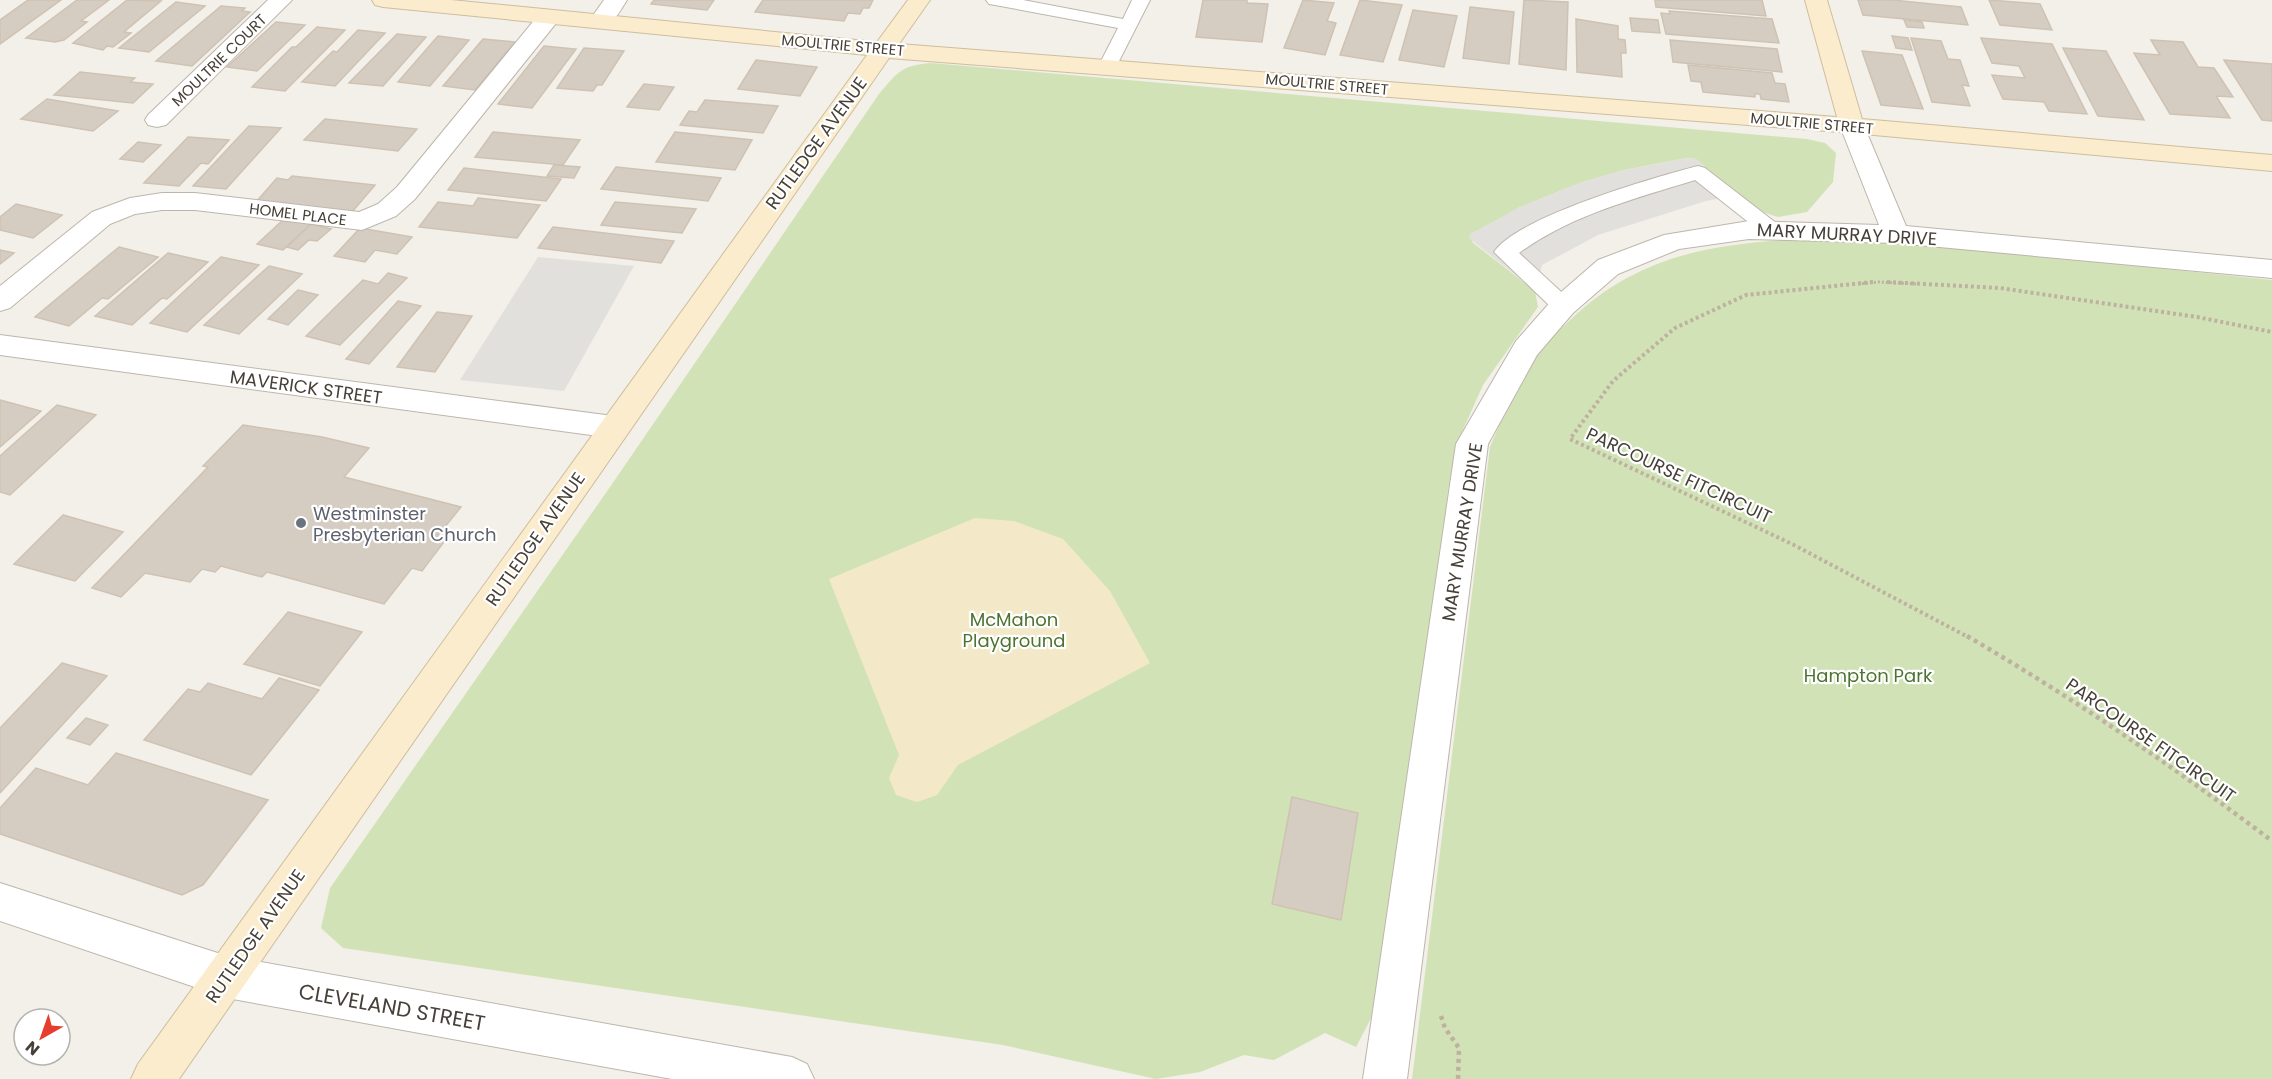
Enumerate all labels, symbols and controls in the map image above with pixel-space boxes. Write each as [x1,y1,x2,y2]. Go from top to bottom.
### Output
street label: MOULTRIE COURT [167,9,271,111]
street label: MOULTRIE STREET [781,29,905,61]
street label: MOULTRIE STREET [1265,68,1389,100]
street label: RUTLEDGE AVENUE [759,72,873,214]
street label: MOULTRIE STREET [1750,107,1874,139]
street label: HOMEL PLACE [248,198,348,230]
street label: MARY MURRAY DRIVE [1756,217,1938,251]
street label: MAVERICK STREET [228,364,384,410]
street label: PARCOURSE FITCIRCUIT [1582,421,1776,529]
street label: MARY MURRAY DRIVE [1436,441,1488,623]
street label: RUTLEDGE AVENUE [479,467,591,611]
place label: Westminster Presbyterian Church [313,501,496,547]
marker: Westminster Presbyterian Church [294,516,308,530]
park label: McMahon Playground [963,607,1065,653]
park label: Hampton Park [1804,663,1933,688]
street label: PARCOURSE FITCIRCUIT [2061,672,2241,808]
street label: RUTLEDGE AVENUE [199,864,311,1008]
street label: CLEVELAND STREET [296,976,488,1038]
north arrow [12,1007,72,1067]
text: N [21,1035,45,1061]

